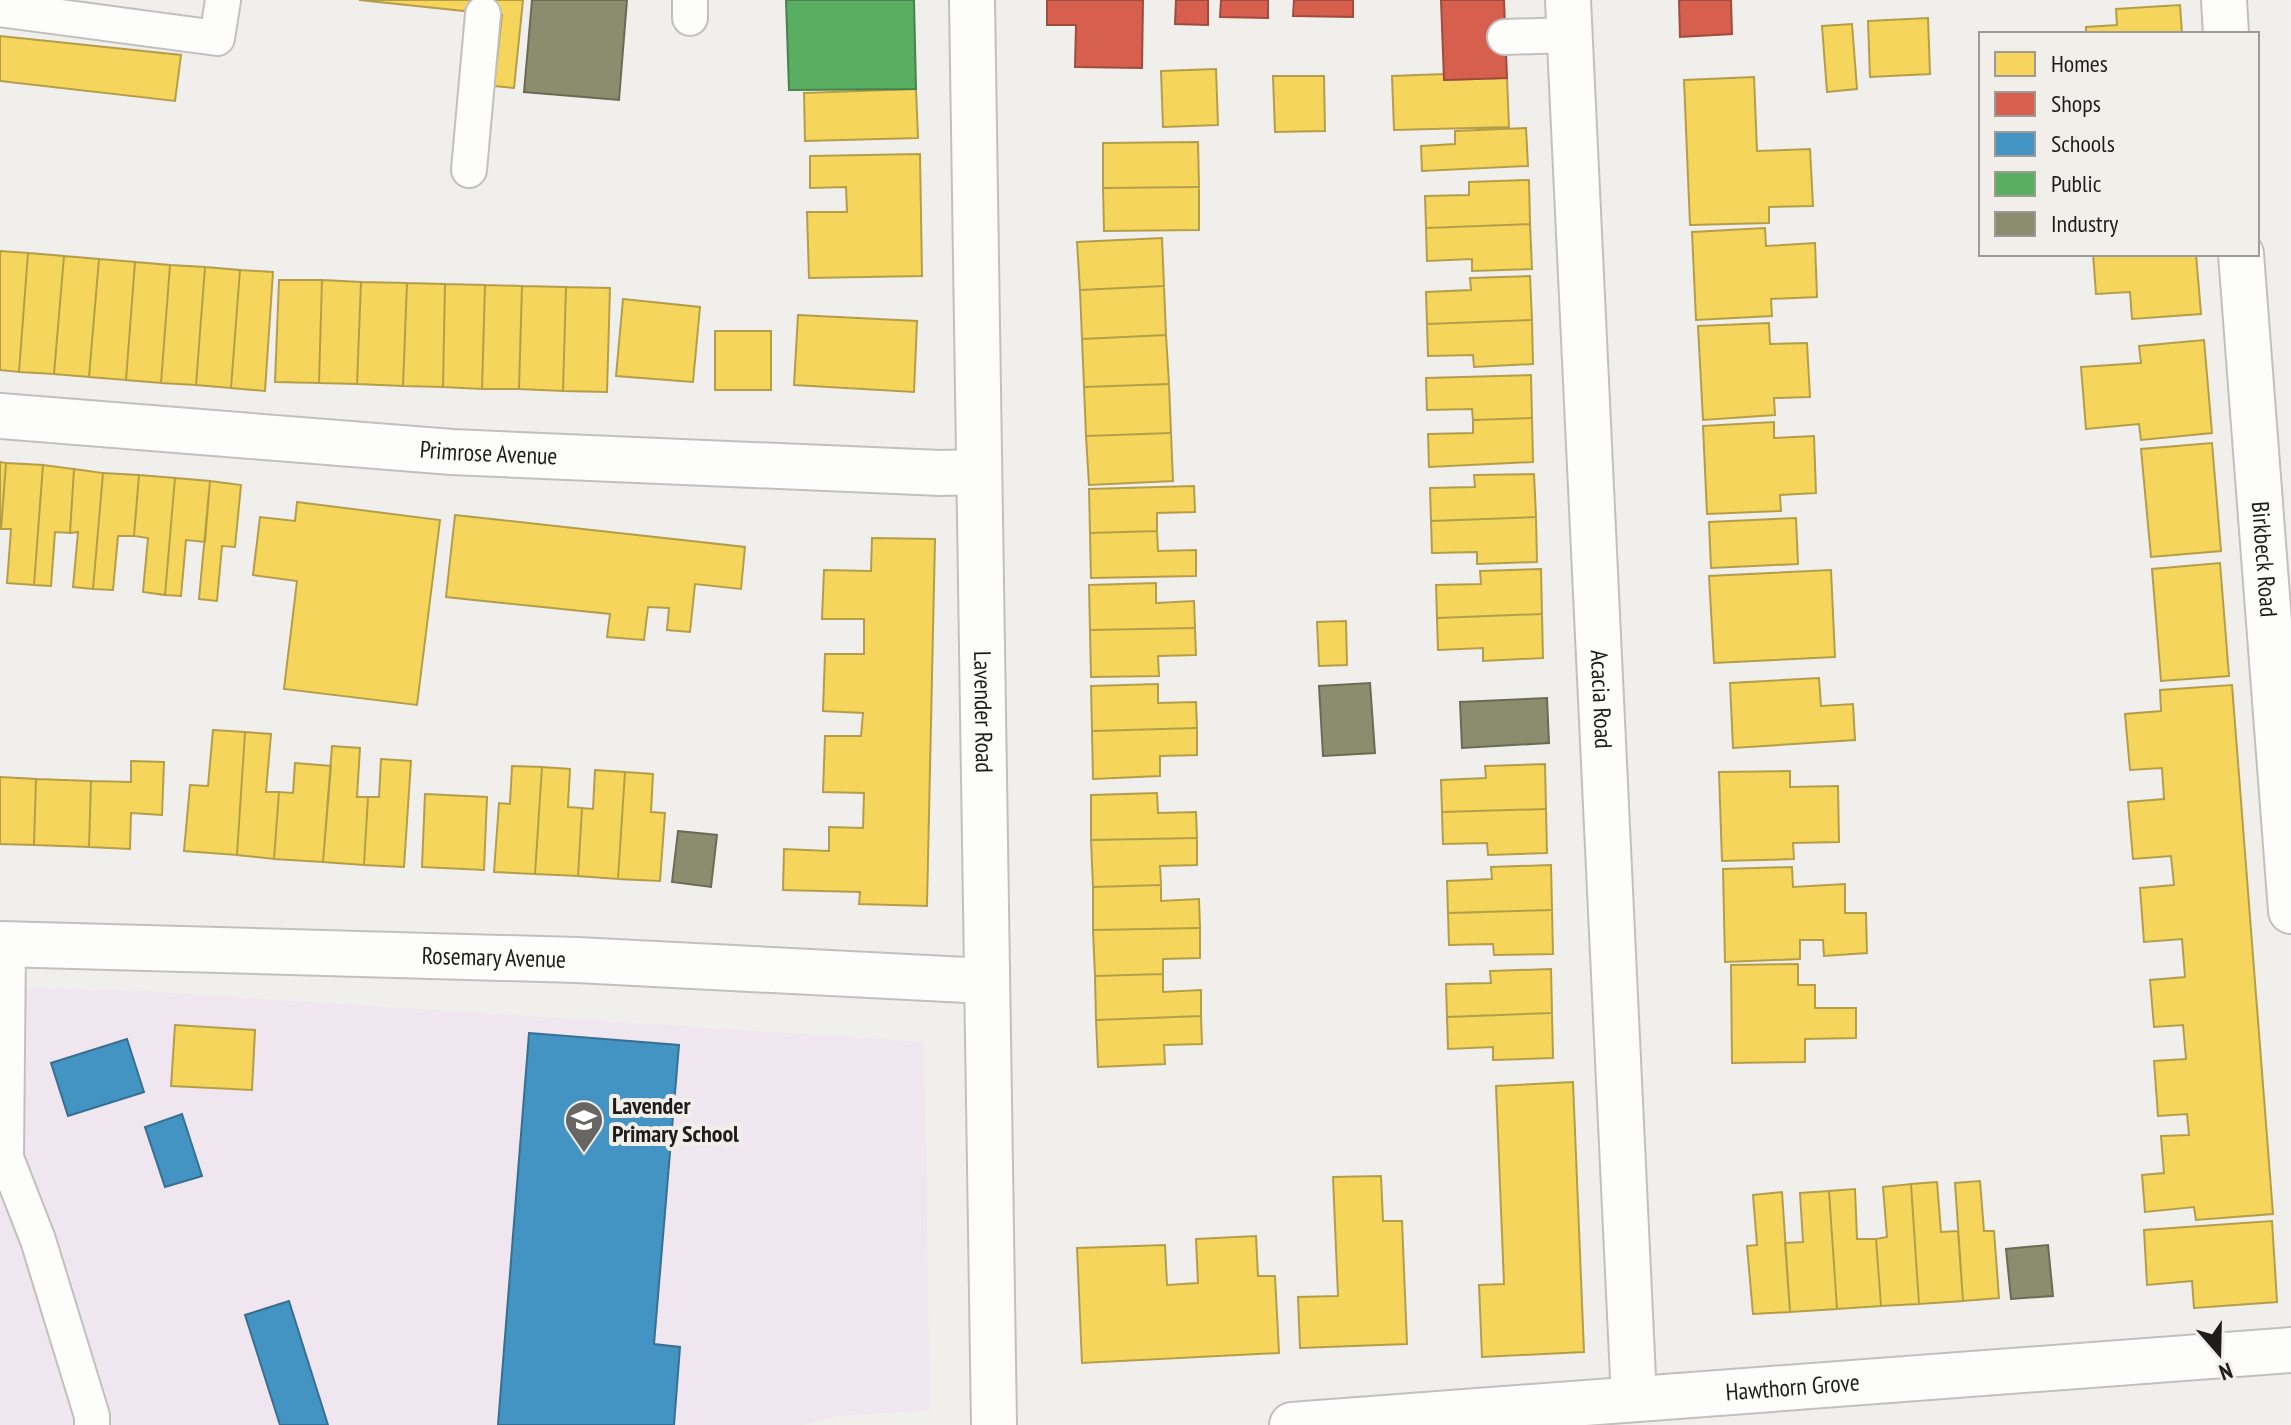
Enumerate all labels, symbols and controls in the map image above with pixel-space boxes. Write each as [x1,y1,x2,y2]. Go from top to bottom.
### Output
legend [1979,32,2259,256]
text: Homes [2051,48,2108,79]
text: Shops [2051,88,2101,119]
text: Schools [2051,128,2115,159]
text: Public [2051,168,2102,199]
text: Industry [2051,208,2118,239]
street label: Primrose Avenue [419,433,558,472]
street label: Birkbeck Road [2245,500,2285,618]
street label: Acacia Road [1584,649,1619,749]
street label: Lavender Road [967,651,1000,773]
street label: Rosemary Avenue [421,940,566,975]
place label: Lavender Primary School [612,1090,739,1149]
school or university icon: Lavender Primary School [563,1099,605,1154]
north arrow [2179,1313,2259,1393]
text: N [2215,1357,2236,1387]
street label: Hawthorn Grove [1724,1366,1861,1407]

